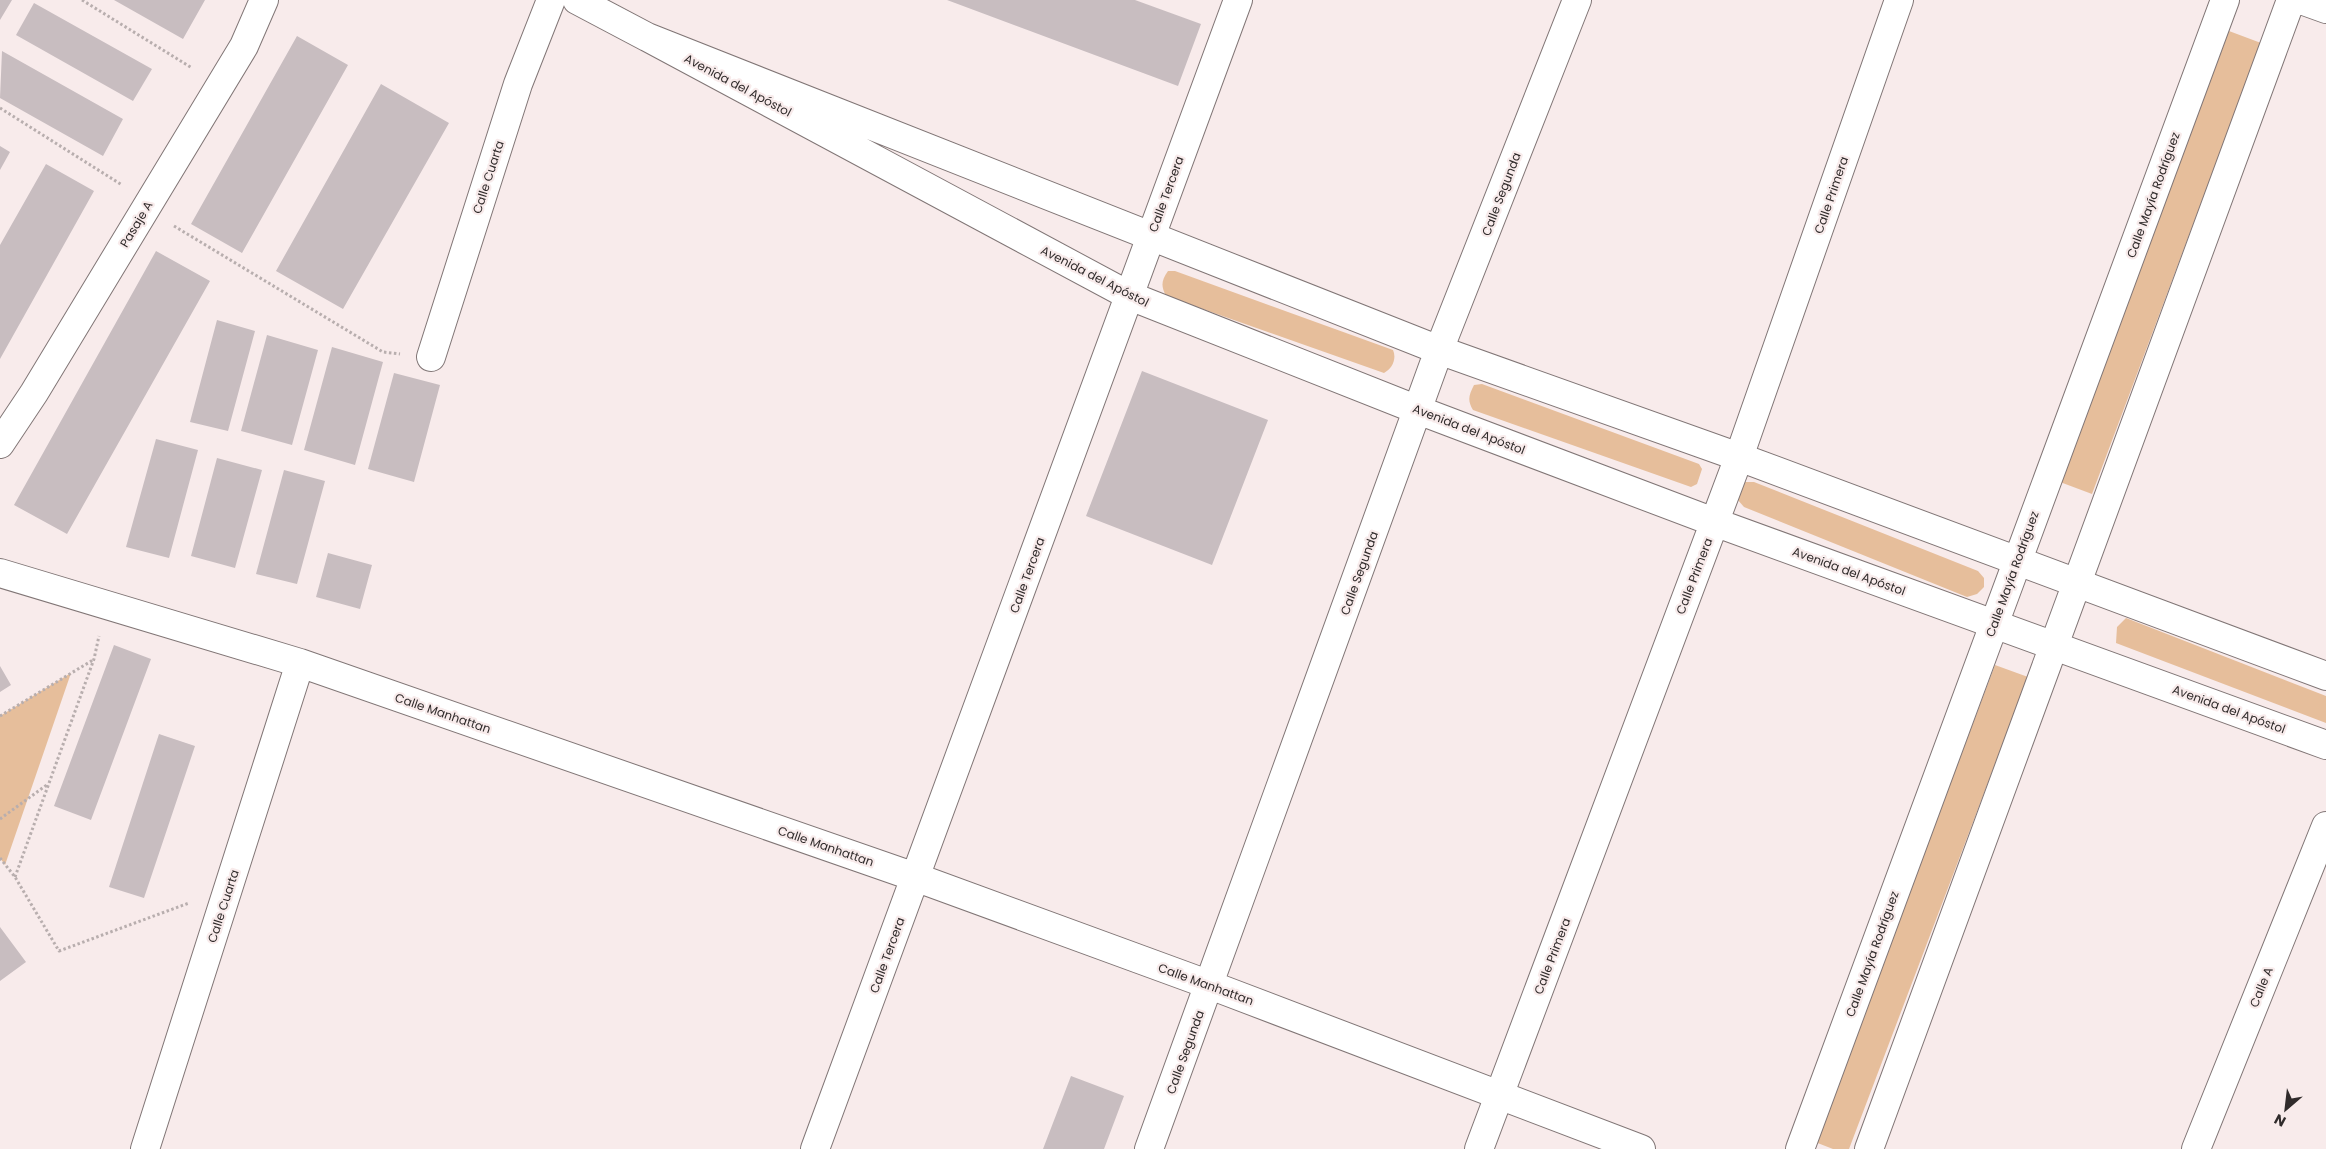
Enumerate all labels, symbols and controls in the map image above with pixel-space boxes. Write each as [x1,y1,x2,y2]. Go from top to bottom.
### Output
street label: Avenida del Apóstol [681,50,795,120]
street label: Calle Mayía Rodríguez [2122,130,2184,260]
street label: Calle Cuarta [468,138,508,216]
street label: Calle Segunda [1477,150,1525,238]
street label: Calle Tercera [1144,154,1188,234]
street label: Calle Primera [1810,154,1852,236]
street label: Pasaje A [116,198,156,250]
street label: Avenida del Apóstol [1038,241,1152,311]
street label: Avenida del Apóstol [1410,400,1528,458]
street label: Calle Mayía Rodríguez [1981,509,2043,639]
street label: Calle Segunda [1336,529,1382,617]
street label: Calle Tercera [1005,535,1049,615]
street label: Calle Primera [1672,535,1716,617]
street label: Avenida del Apóstol [1790,543,1908,599]
street label: Avenida del Apóstol [2170,681,2288,737]
street label: Calle Manhattan [393,689,493,737]
street label: Calle Manhattan [776,822,876,870]
street label: Calle Cuarta [203,867,243,945]
street label: Calle Mayía Rodríguez [1841,889,1903,1019]
street label: Calle Tercera [865,915,909,995]
street label: Calle Primera [1530,915,1574,997]
street label: Calle Manhattan [1156,959,1256,1009]
street label: Calle A [2245,964,2277,1010]
street label: Calle Segunda [1162,1008,1208,1096]
north arrow [2261,1084,2311,1134]
text: N [2271,1109,2289,1132]

